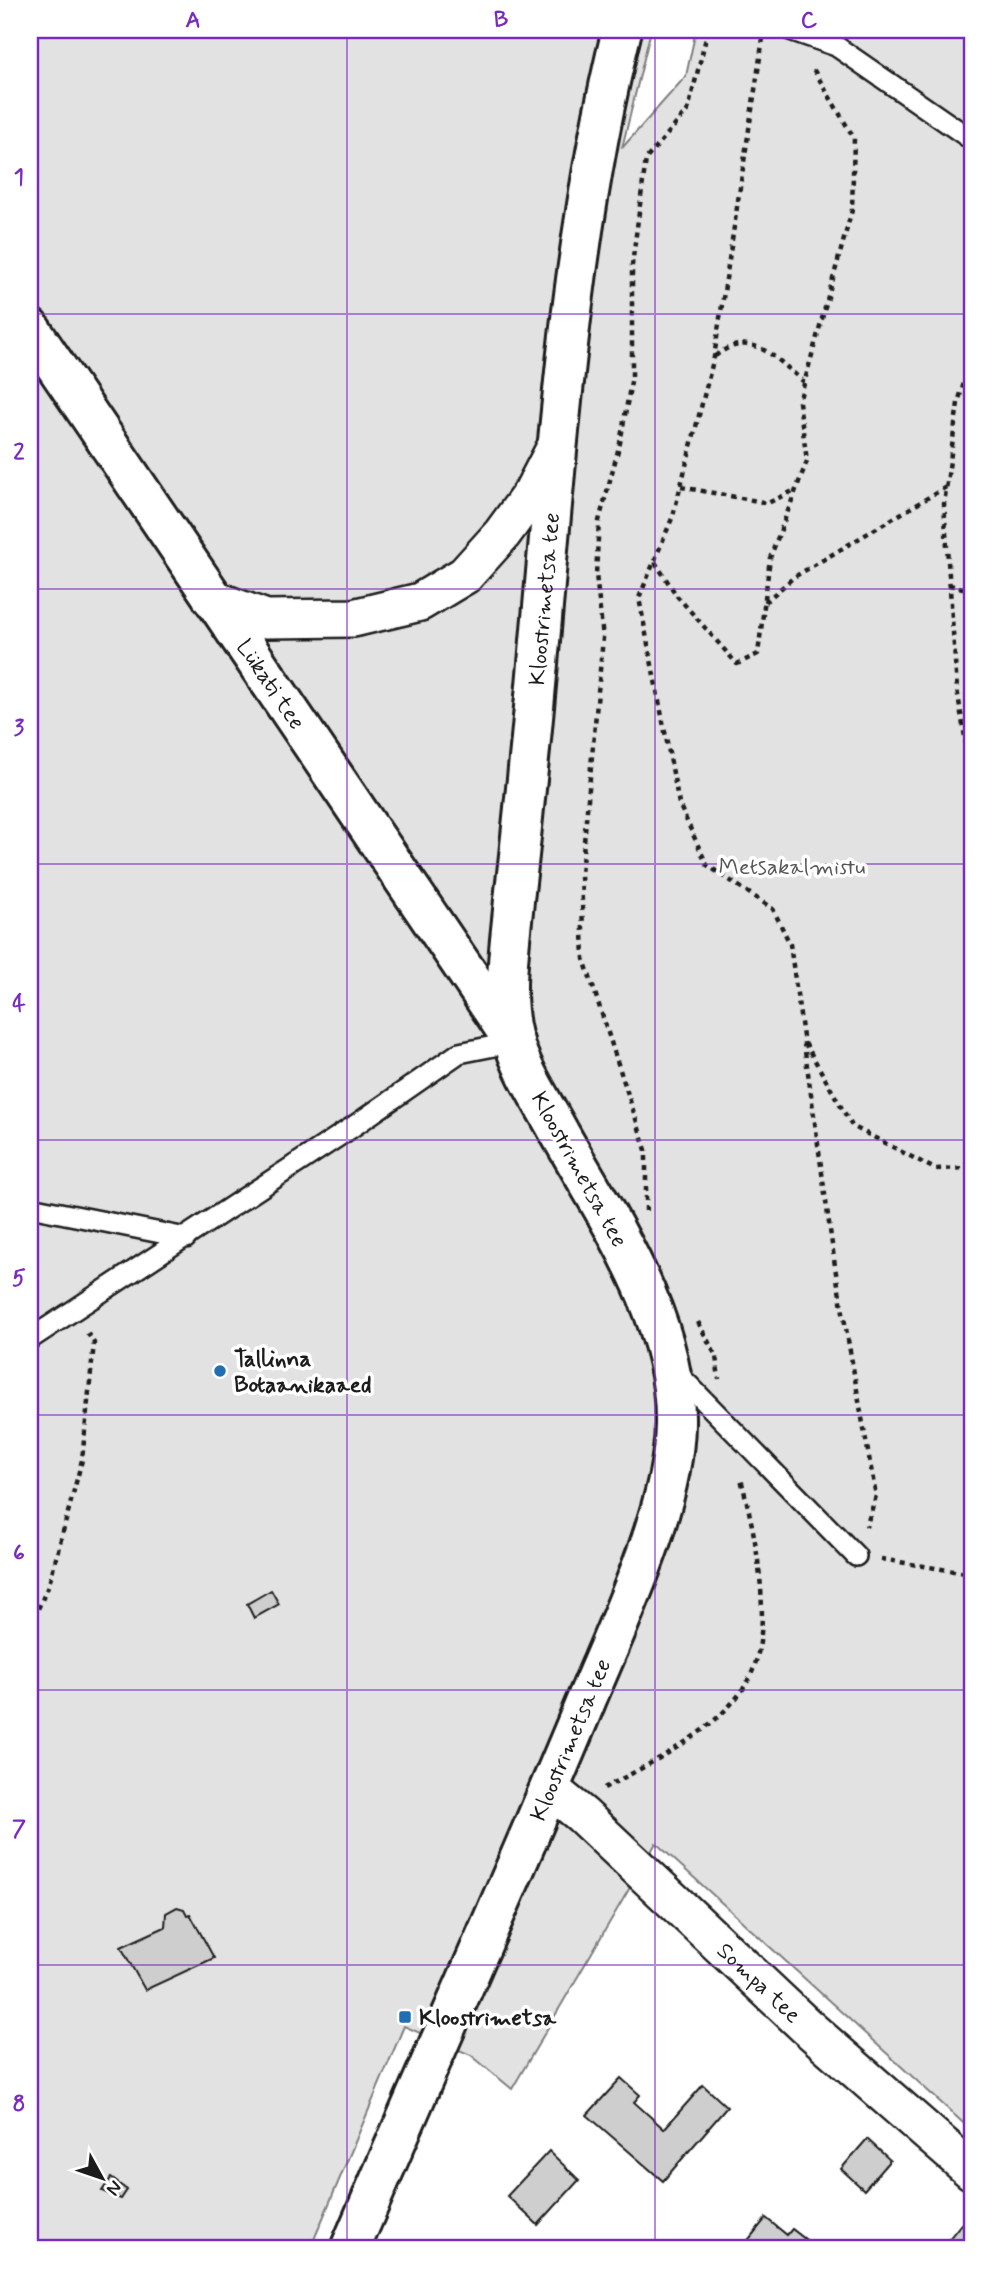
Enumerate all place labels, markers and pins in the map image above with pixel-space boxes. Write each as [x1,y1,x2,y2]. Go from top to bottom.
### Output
place label: Tallinna Botaanikaaed [234,1345,372,1401]
marker: Tallinna Botaanikaaed [212,1363,228,1379]
place label: Kloostrimetsa [419,2004,557,2034]
marker: Kloostrimetsa [397,2009,413,2025]

